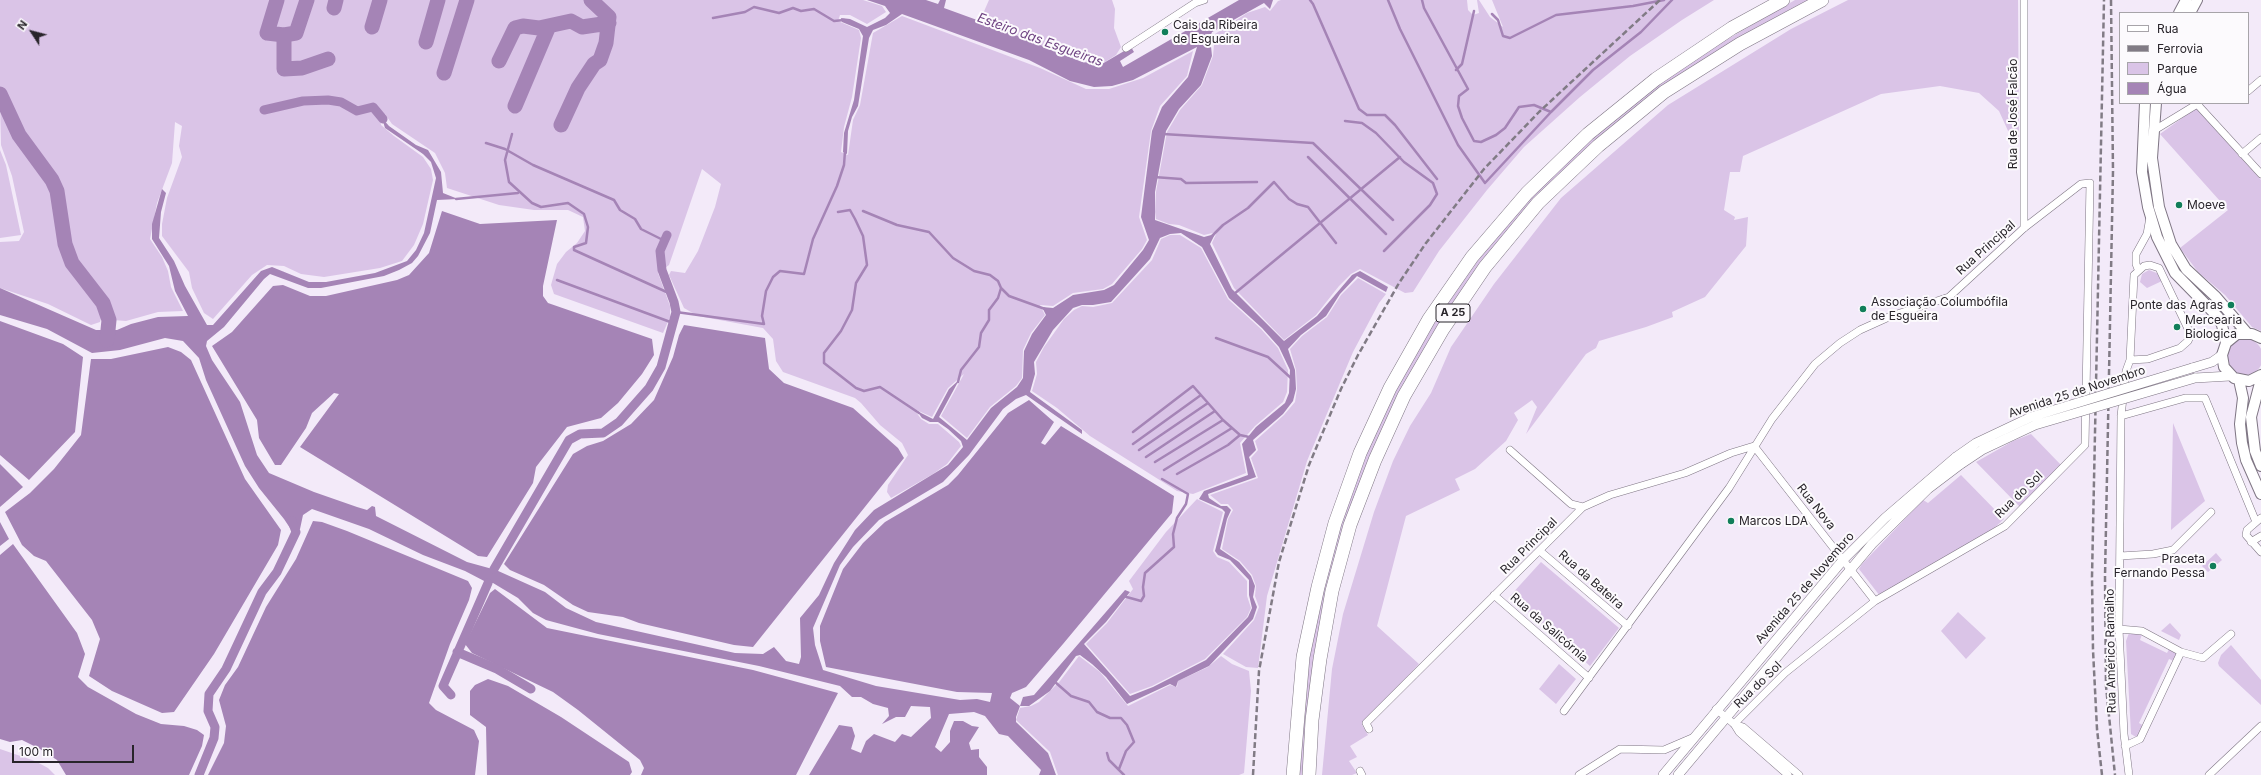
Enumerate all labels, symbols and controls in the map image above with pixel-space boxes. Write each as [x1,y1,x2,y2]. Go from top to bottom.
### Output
water label: Esteiro das Esgueiras [975,10,1105,70]
north arrow [12,12,52,52]
legend [2119,12,2249,104]
text: N [14,17,30,32]
place label: Cais da Ribeira de Esgueira [1173,18,1258,46]
text: Rua [2157,21,2179,36]
marker: Cais da Ribeira de Esgueira [1160,27,1170,37]
text: Ferrovia [2157,41,2203,56]
street label: Rua de José Falcão [2006,59,2020,169]
text: Parque [2157,61,2197,76]
text: Água [2157,81,2186,96]
place label: Moeve [2187,198,2225,212]
marker: Moeve [2174,200,2184,210]
street label: Rua Principal [1954,218,2018,278]
place label: Associação Columbófila de Esgueira [1871,295,2008,323]
place label: Ponte das Agras [2130,298,2223,312]
marker: Ponte das Agras [2226,300,2236,310]
road number: A 25 [1436,304,1470,322]
marker: Associação Columbófila de Esgueira [1858,304,1868,314]
place label: Mercearia Biologica [2185,313,2242,341]
marker: Mercearia Biologica [2172,322,2182,332]
street label: Avenida 25 de Novembro [2007,363,2147,421]
street label: Rua do Sol [1992,469,2046,521]
street label: Rua Nova [1794,481,1838,533]
place label: Marcos LDA [1739,514,1808,528]
street label: Rua Principal [1498,515,1560,577]
marker: Marcos LDA [1726,516,1736,526]
street label: Avenida 25 de Novembro [1753,529,1857,647]
street label: Rua da Bateira [1555,548,1627,612]
place label: Praceta Fernando Pessa [2114,552,2205,580]
marker: Praceta Fernando Pessa [2208,561,2218,571]
street label: Rua Américo Ramalho [2103,589,2119,713]
street label: Rua da Salicórnia [1507,590,1591,666]
street label: Rua do Sol [1731,659,1785,711]
scale bar [14,737,136,763]
text: 100 m [19,744,53,759]

